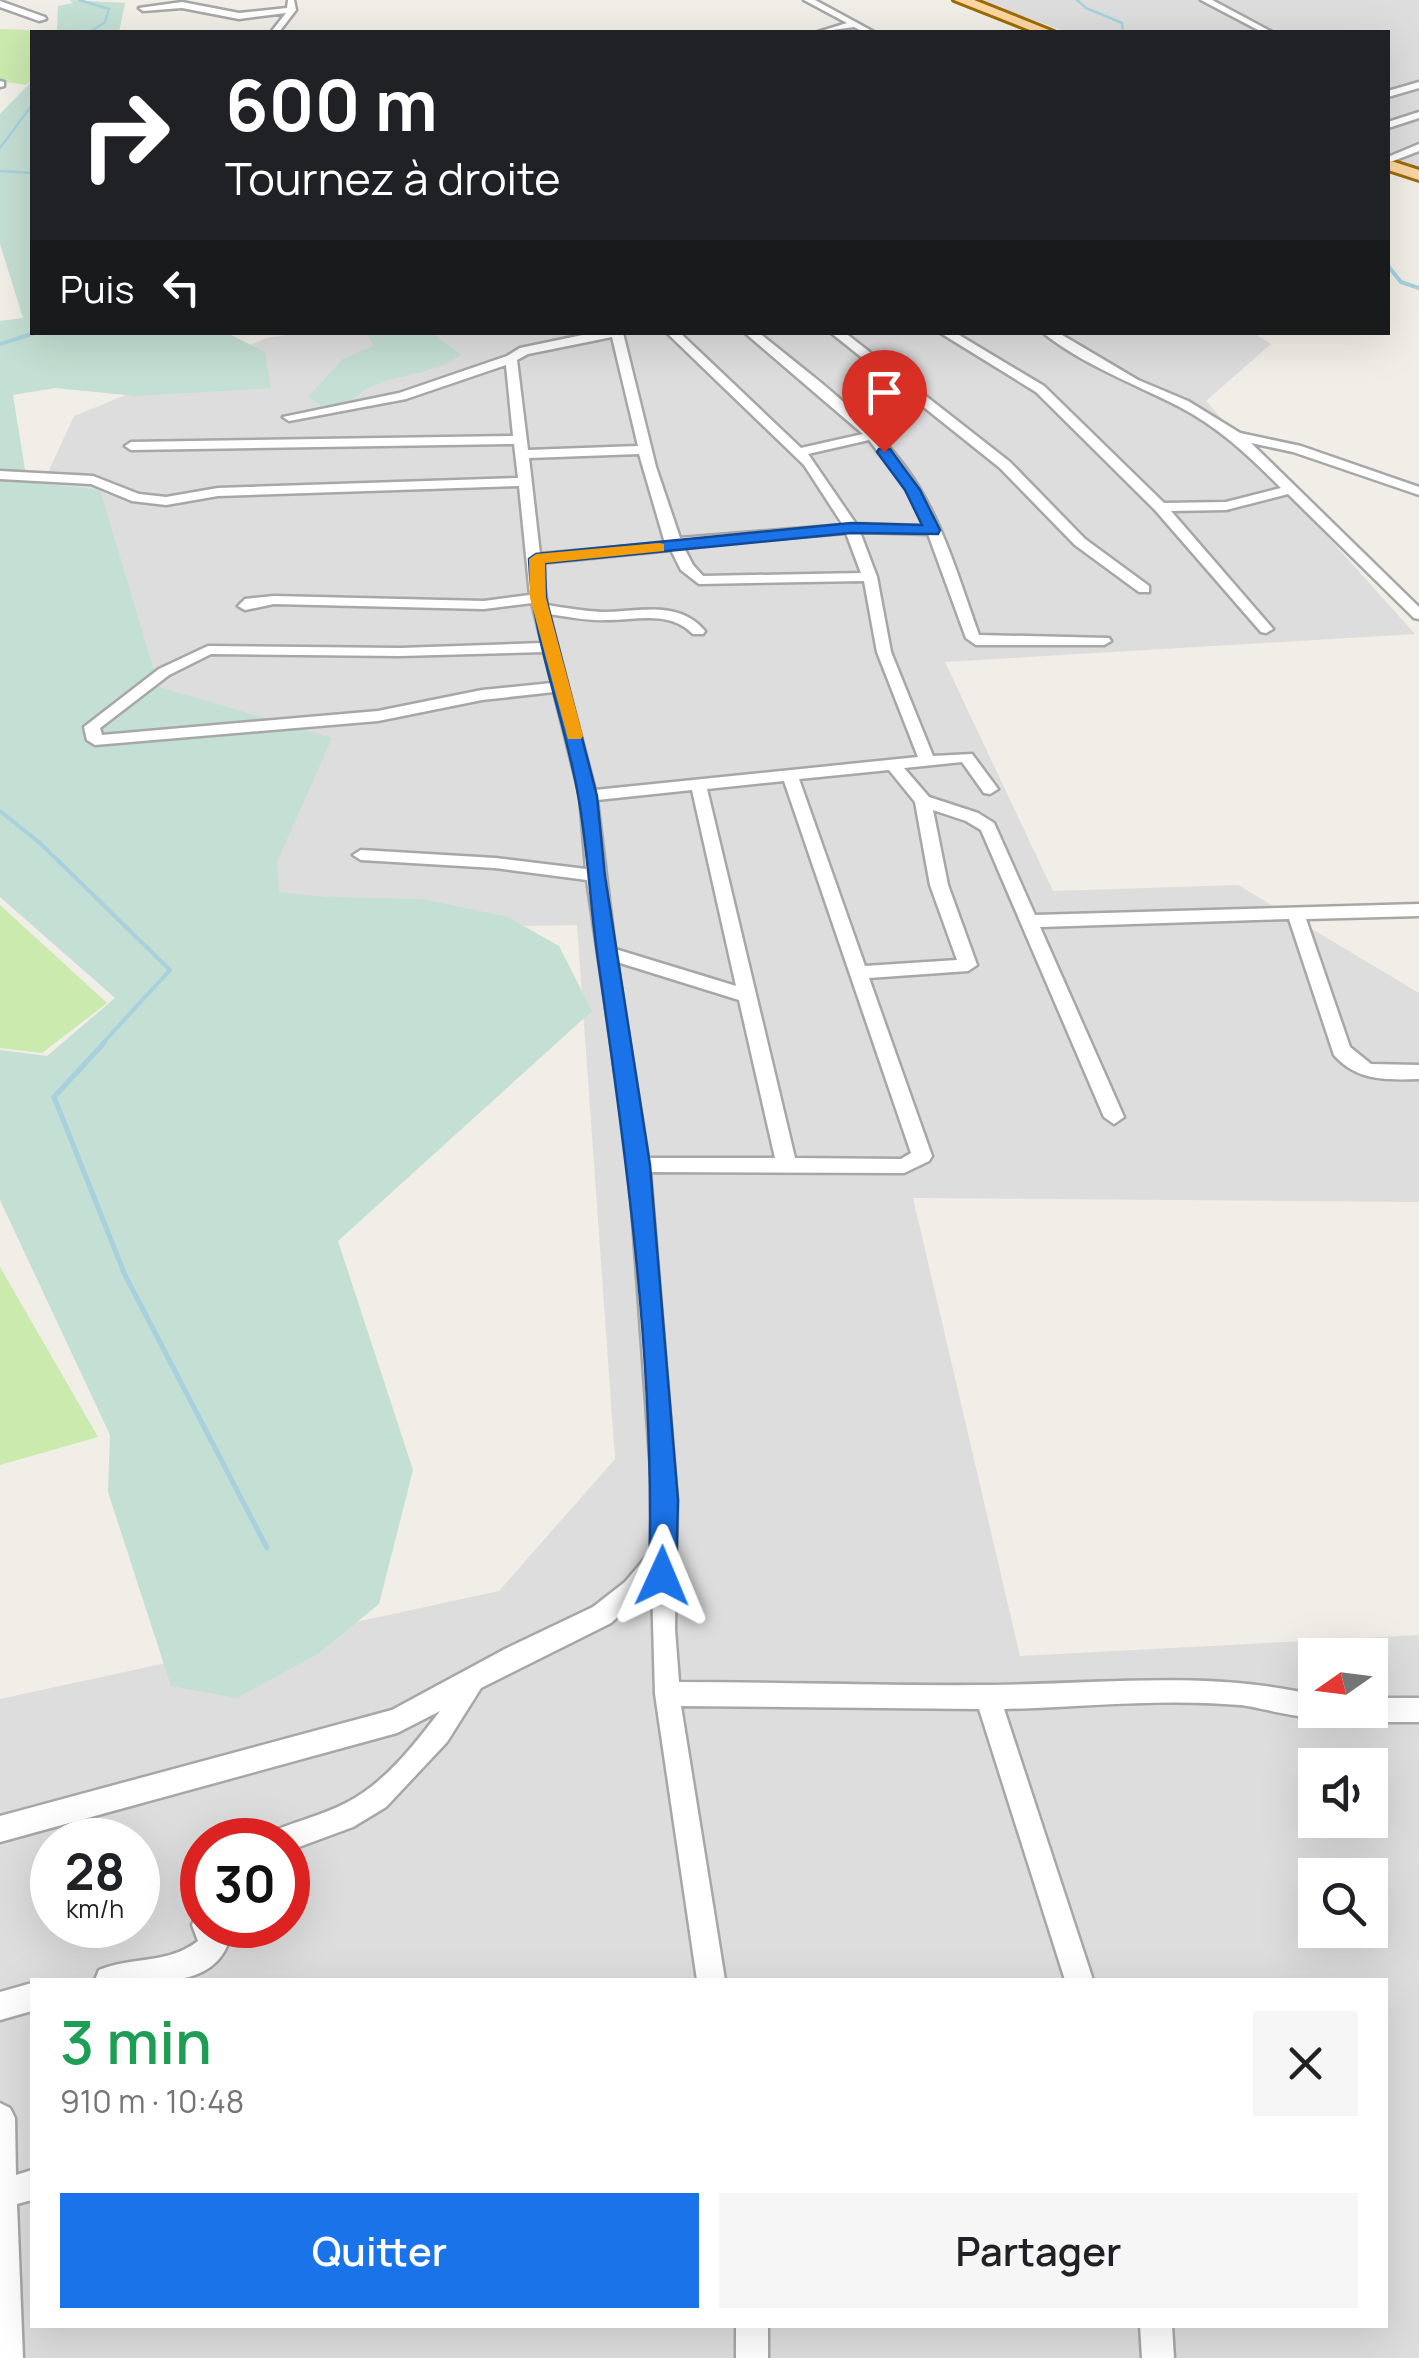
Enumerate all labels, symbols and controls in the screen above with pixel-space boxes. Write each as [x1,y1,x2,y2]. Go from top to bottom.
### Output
text: 600 m [225,56,438,152]
icon: right [60,70,190,200]
text: Tournez à droite [225,147,561,209]
icon: left [154,260,209,315]
text: Puis [60,262,134,314]
pin [842,350,927,453]
icon: arrive [857,365,912,420]
position arrow [610,1524,714,1628]
north arrow [1298,1638,1388,1728]
map controls [1298,1638,1388,1948]
button: sound [1298,1748,1388,1838]
speed limit sign: 30 [180,1818,310,1948]
text: 28 [65,1837,125,1905]
button: search [1298,1858,1388,1948]
text: km/h [66,1891,124,1926]
text: 3 min [60,2000,212,2082]
button: close [1253,2011,1358,2116]
text: 910 m · 10:48 [60,2079,244,2123]
button: Quitter [60,2193,699,2308]
button: Partager [719,2193,1358,2308]

